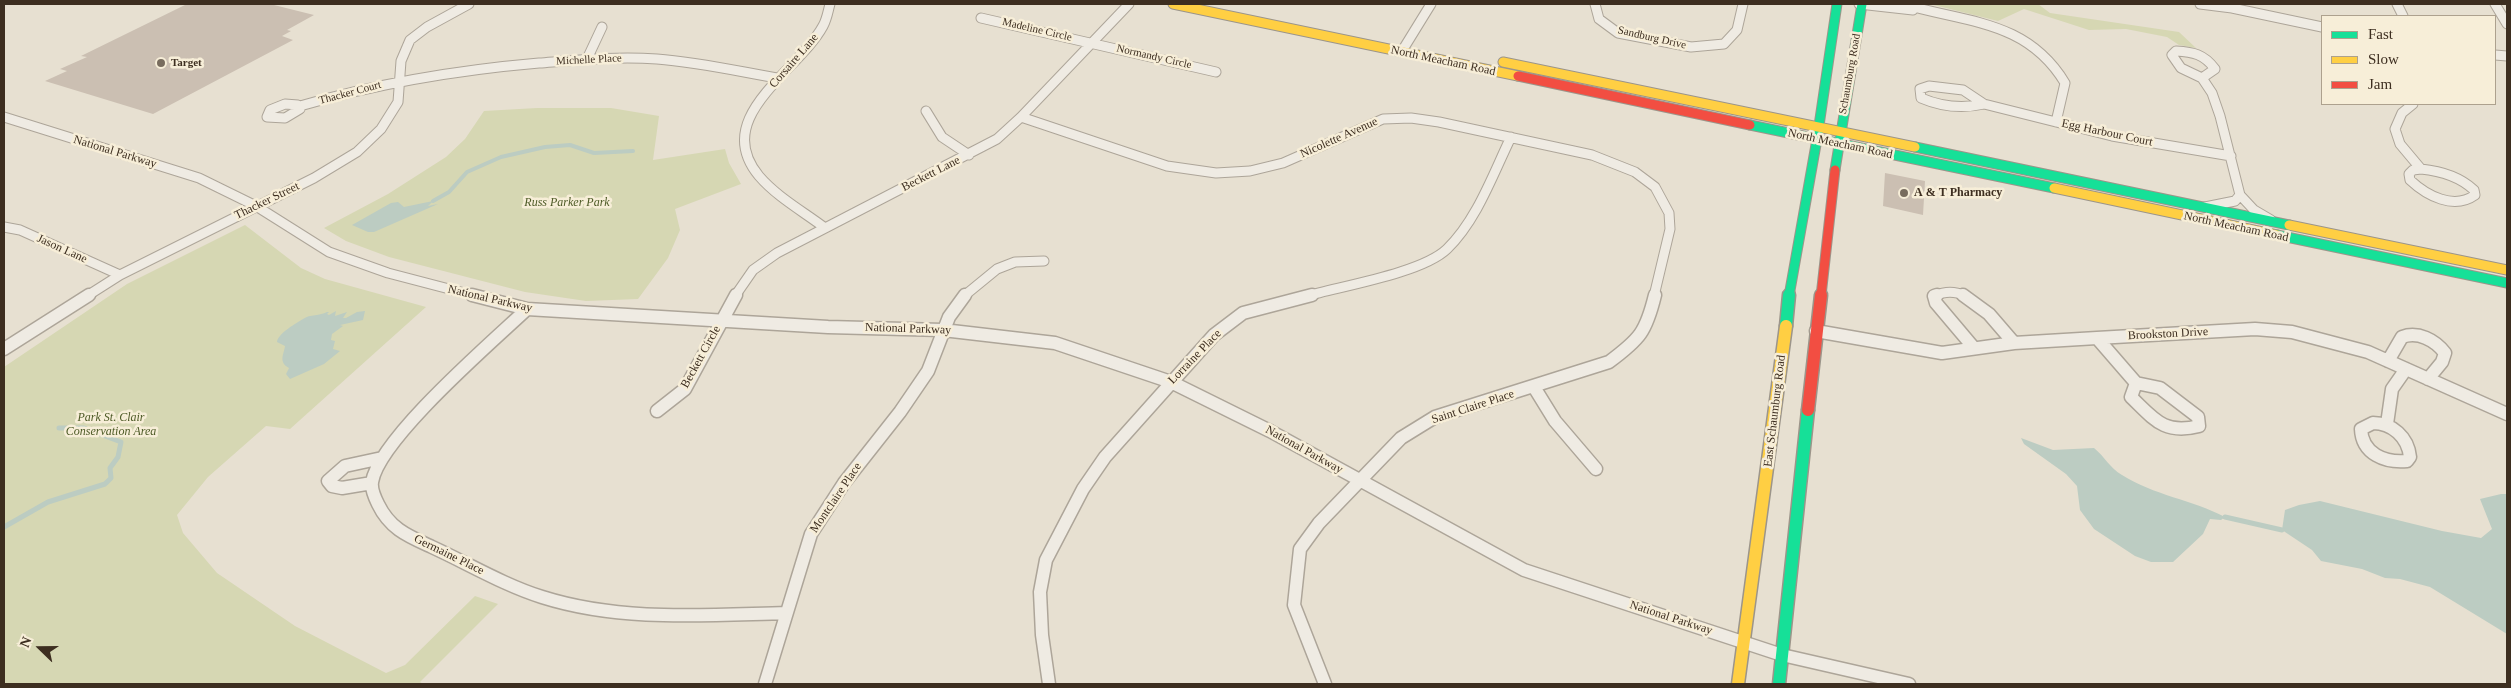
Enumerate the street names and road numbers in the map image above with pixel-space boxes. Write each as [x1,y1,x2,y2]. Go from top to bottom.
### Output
street label: Madeline Circle [1001,16,1073,44]
street label: Sandburg Drive [1617,24,1687,52]
street label: Corsaire Lane [766,31,822,91]
street label: Schaumburg Road [1836,33,1864,115]
street label: Normandy Circle [1115,42,1193,72]
street label: North Meacham Road [1389,43,1497,79]
street label: Michelle Place [556,52,622,68]
street label: Thacker Court [317,78,383,108]
street label: Nicolette Avenue [1298,114,1380,162]
street label: Egg Harbour Court [2060,116,2154,150]
street label: North Meacham Road [1786,126,1894,162]
street label: National Parkway [72,132,158,172]
street label: Beckett Lane [899,153,963,195]
street label: Thacker Street [232,179,302,223]
street label: North Meacham Road [2182,209,2290,245]
street label: Jason Lane [35,232,89,266]
street label: National Parkway [446,282,534,316]
street label: National Parkway [865,320,951,338]
street label: Beckett Circle [678,323,724,391]
street label: Brookston Drive [2128,325,2208,343]
street label: Lorraine Place [1165,327,1225,387]
street label: East Schaumburg Road [1761,354,1789,468]
street label: Saint Claire Place [1430,387,1516,427]
street label: National Parkway [1263,423,1345,477]
street label: Montclaire Place [807,460,865,536]
street label: Germaine Place [412,532,486,578]
street label: National Parkway [1628,598,1714,638]

